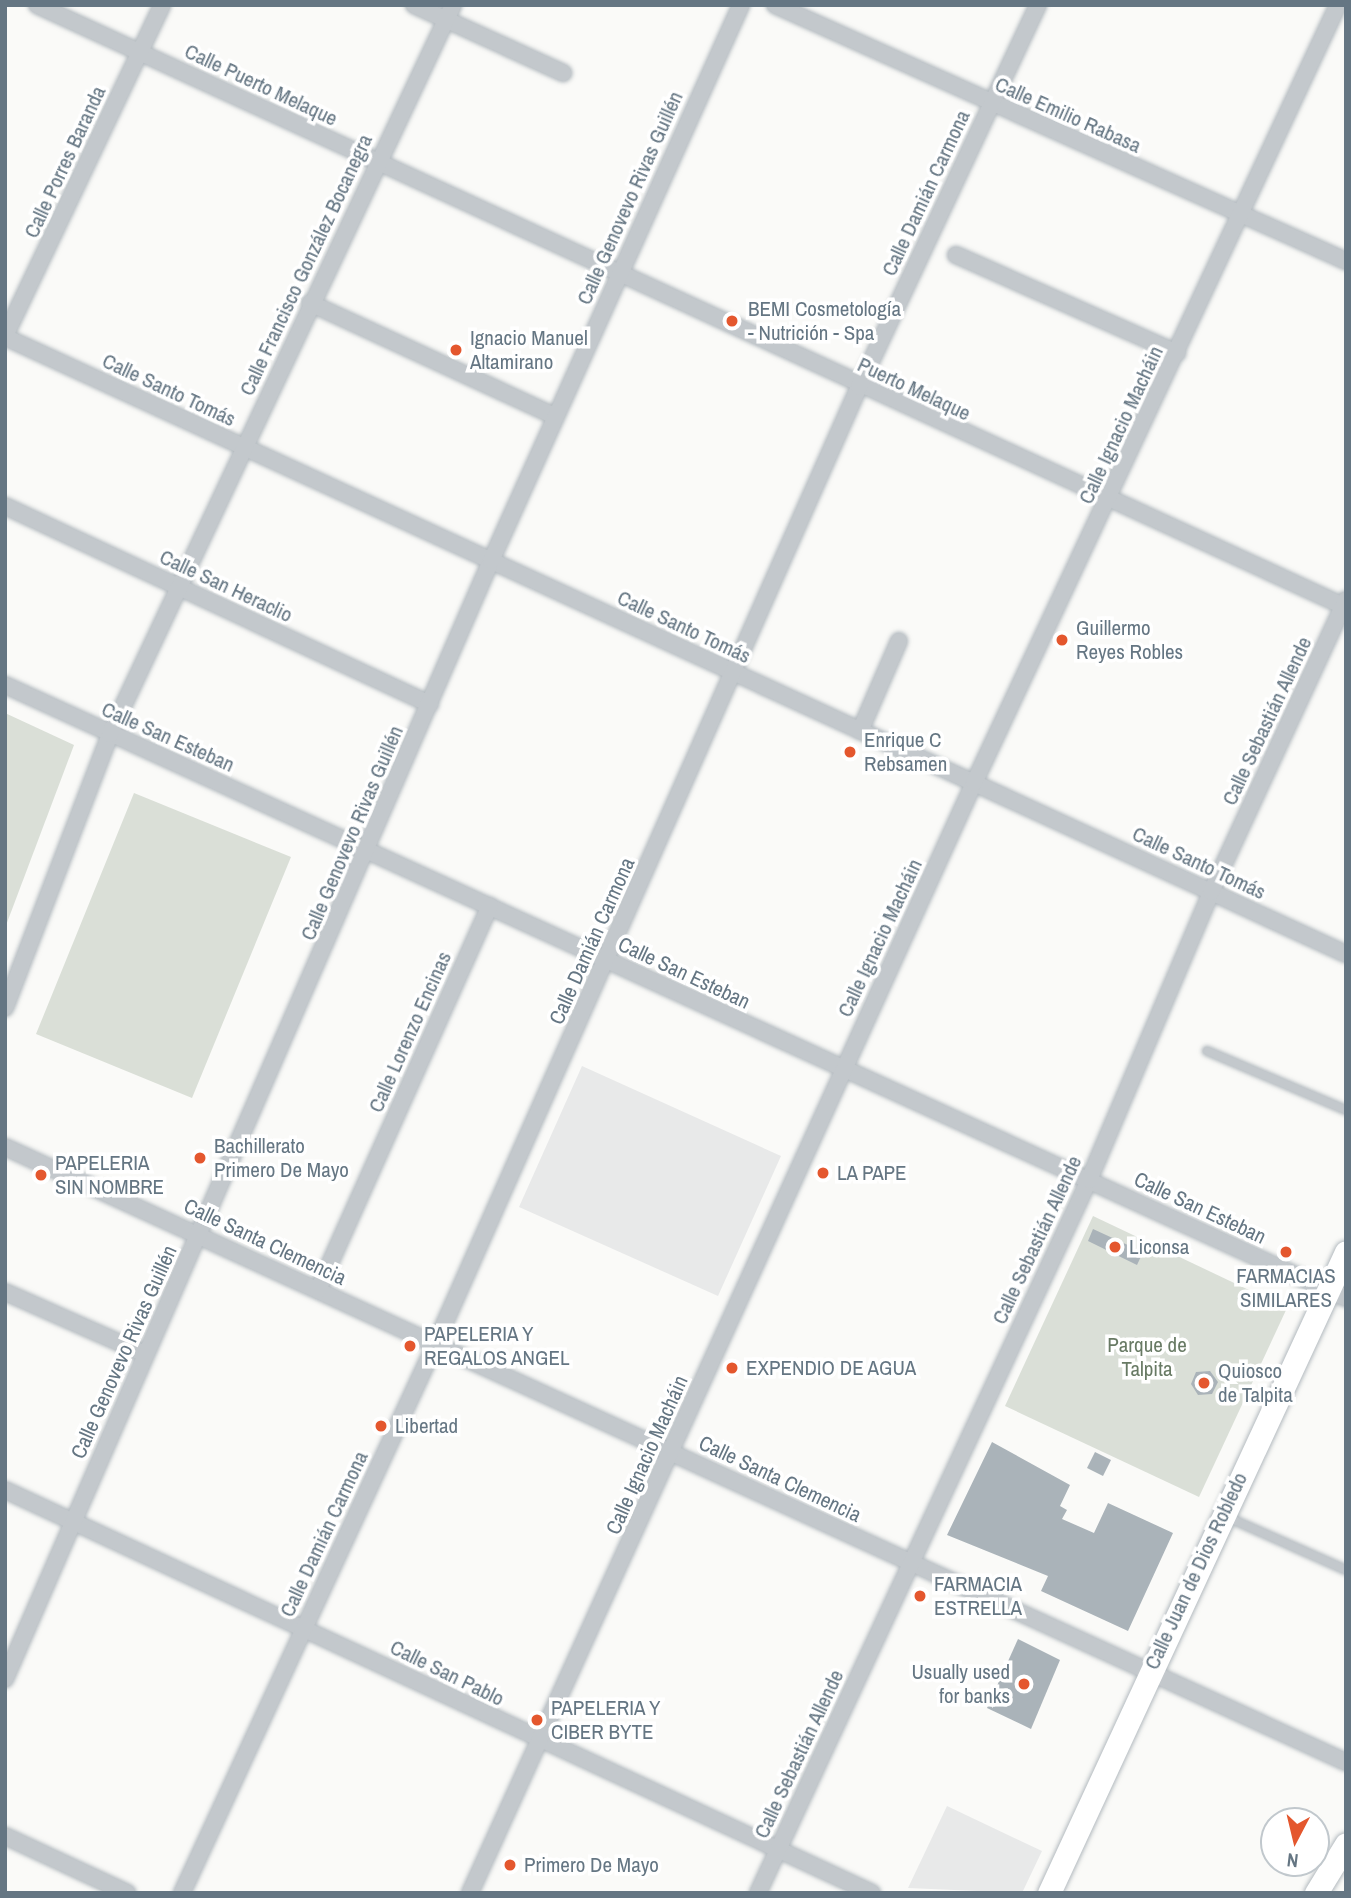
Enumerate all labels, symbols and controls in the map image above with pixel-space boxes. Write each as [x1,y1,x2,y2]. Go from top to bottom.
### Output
street label: Calle Puerto Melaque [181,39,341,131]
street label: Calle Emilio Rabasa [991,72,1145,158]
street label: Calle Porres Baranda [19,82,111,242]
street label: Calle Genovevo Rivas Guillén [572,88,688,308]
street label: Calle Damián Carmona [877,106,975,280]
street label: Calle Francisco González Bocanegra [234,130,378,400]
place label: BEMI Cosmetología - Nutrición - Spa [748,296,901,346]
marker: BEMI Cosmetología - Nutrición - Spa [722,311,742,331]
place label: Ignacio Manuel Altamirano [470,325,588,375]
marker: Ignacio Manuel Altamirano [448,342,464,358]
street label: Calle Ignacio Macháin [1073,342,1169,508]
street label: Calle Santo Tomás [98,348,240,432]
street label: Puerto Melaque [854,352,974,426]
street label: Calle San Heraclio [156,544,296,628]
street label: Calle Santo Tomás [613,585,755,669]
place label: Guillermo Reyes Robles [1076,615,1183,665]
marker: Guillermo Reyes Robles [1054,632,1070,648]
street label: Calle Sebastián Allende [1217,632,1317,810]
street label: Calle San Esteban [98,696,238,778]
street label: Calle Genovevo Rivas Guillén [295,722,409,944]
place label: Enrique C Rebsamen [864,727,947,777]
marker: Enrique C Rebsamen [842,744,858,760]
street label: Calle Santo Tomás [1128,821,1270,905]
street label: Calle Damián Carmona [544,854,640,1028]
street label: Calle Ignacio Macháin [832,855,928,1021]
street label: Calle San Esteban [614,931,754,1015]
street label: Calle Lorenzo Encinas [363,948,457,1116]
place label: Bachillerato Primero De Mayo [214,1133,349,1183]
place label: PAPELERIA SIN NOMBRE [55,1150,164,1200]
marker: Bachillerato Primero De Mayo [192,1150,208,1166]
street label: Calle Sebastián Allende [987,1151,1087,1329]
place label: LA PAPE [837,1160,908,1186]
marker: LA PAPE [815,1165,831,1181]
street label: Calle San Esteban [1130,1166,1270,1250]
marker: PAPELERIA SIN NOMBRE [33,1167,49,1183]
street label: Calle Santa Clemencia [180,1193,350,1291]
place label: Liconsa [1129,1234,1189,1260]
marker: Liconsa [1107,1239,1123,1255]
street label: Calle Genovevo Rivas Guillén [66,1242,182,1462]
marker: FARMACIAS SIMILARES [1278,1244,1294,1260]
place label: FARMACIAS SIMILARES [1236,1263,1336,1313]
place label: PAPELERIA Y REGALOS ANGEL [424,1321,570,1371]
park label: Parque de Talpita [1107,1332,1187,1382]
marker: PAPELERIA Y REGALOS ANGEL [402,1338,418,1354]
place label: EXPENDIO DE AGUA [746,1355,917,1381]
place label: Quiosco de Talpita [1218,1358,1293,1408]
marker: EXPENDIO DE AGUA [724,1360,740,1376]
street label: Calle Ignacio Macháin [601,1372,693,1538]
marker: Quiosco de Talpita [1196,1375,1212,1391]
place label: Libertad [395,1413,458,1439]
marker: Libertad [373,1418,389,1434]
street label: Calle Santa Clemencia [695,1430,865,1528]
street label: Calle Damián Carmona [275,1447,373,1621]
street label: Calle Juan de Dios Robledo [1139,1469,1253,1673]
place label: FARMACIA ESTRELLA [934,1571,1022,1621]
marker: FARMACIA ESTRELLA [912,1588,928,1604]
street label: Calle San Pablo [386,1635,508,1711]
place label: Usually used for banks [911,1659,1010,1709]
street label: Calle Sebastián Allende [749,1665,849,1843]
marker: Usually used for banks [1016,1676,1032,1692]
place label: PAPELERIA Y CIBER BYTE [551,1695,662,1745]
marker: PAPELERIA Y CIBER BYTE [529,1712,545,1728]
north arrow [1260,1807,1330,1877]
text: N [1286,1847,1300,1874]
place label: Primero De Mayo [524,1852,659,1878]
marker: Primero De Mayo [502,1857,518,1873]

